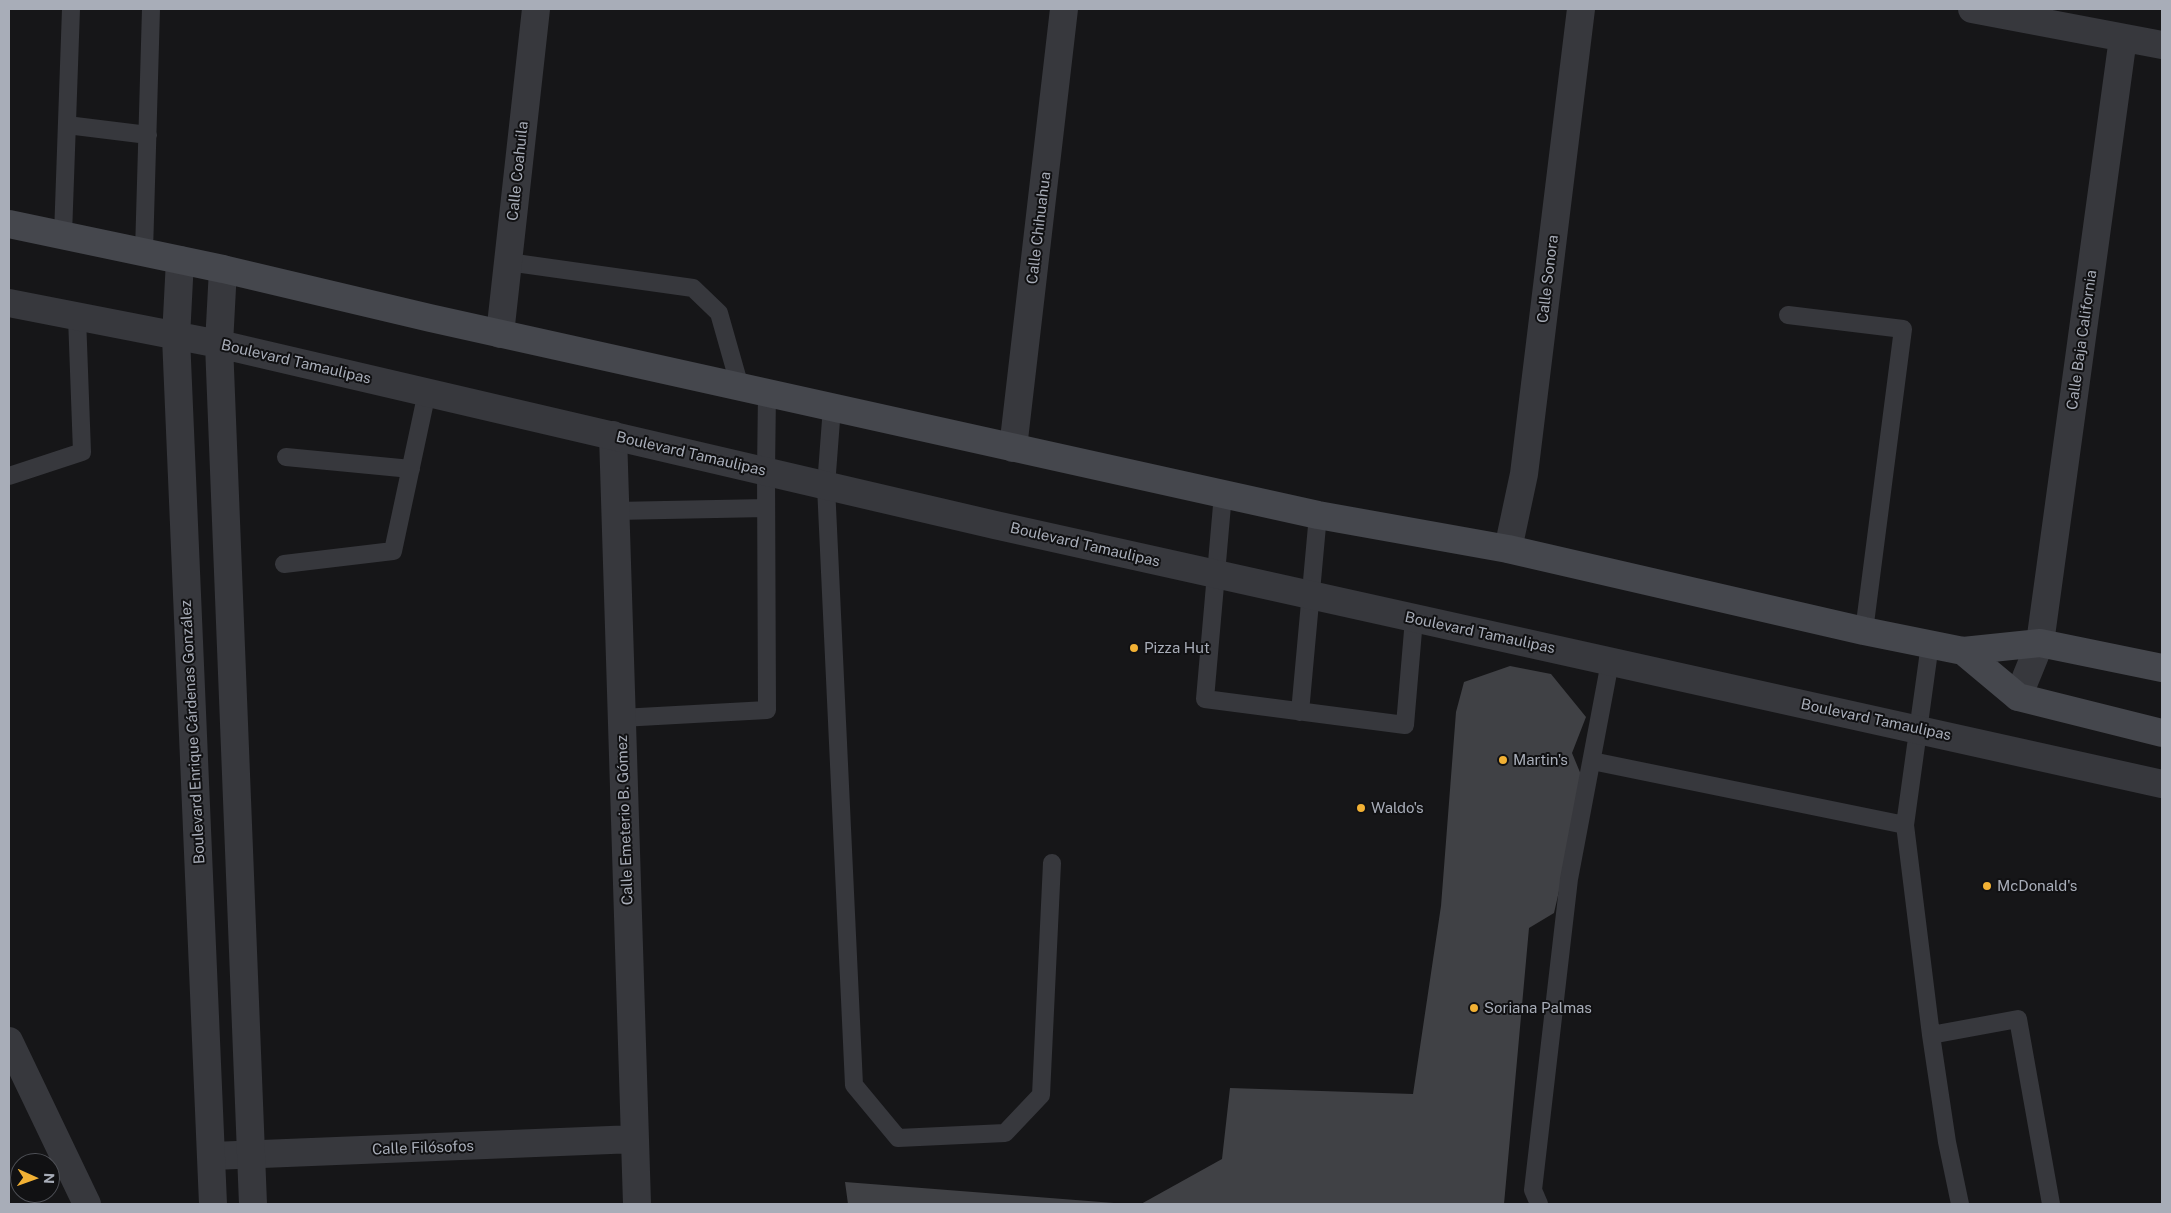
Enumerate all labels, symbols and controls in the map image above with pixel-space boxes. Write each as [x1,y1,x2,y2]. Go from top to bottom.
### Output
street label: Calle Coahuila [504,120,532,222]
street label: Calle Chihuahua [1023,171,1055,285]
street label: Calle Sonora [1534,234,1562,324]
street label: Calle Baja California [2063,269,2101,411]
street label: Boulevard Tamaulipas [219,336,373,388]
street label: Boulevard Tamaulipas [614,428,768,480]
street label: Boulevard Tamaulipas [1008,519,1162,571]
street label: Boulevard Enrique Cárdenas González [177,600,209,864]
street label: Boulevard Tamaulipas [1403,608,1557,658]
place label: Pizza Hut [1144,639,1210,657]
marker: Pizza Hut [1128,642,1140,654]
street label: Boulevard Tamaulipas [1799,695,1953,745]
street label: Calle Emeterio B. Gómez [613,735,637,905]
place label: Martin's [1513,751,1568,769]
marker: Martin's [1497,754,1509,766]
place label: Waldo's [1371,799,1424,817]
marker: Waldo's [1355,802,1367,814]
place label: McDonald's [1997,877,2077,895]
marker: McDonald's [1981,880,1993,892]
place label: Soriana Palmas [1484,999,1592,1017]
marker: Soriana Palmas [1468,1002,1480,1014]
street label: Calle Filósofos [372,1137,474,1159]
north arrow [10,1153,60,1203]
text: N [41,1173,57,1184]

